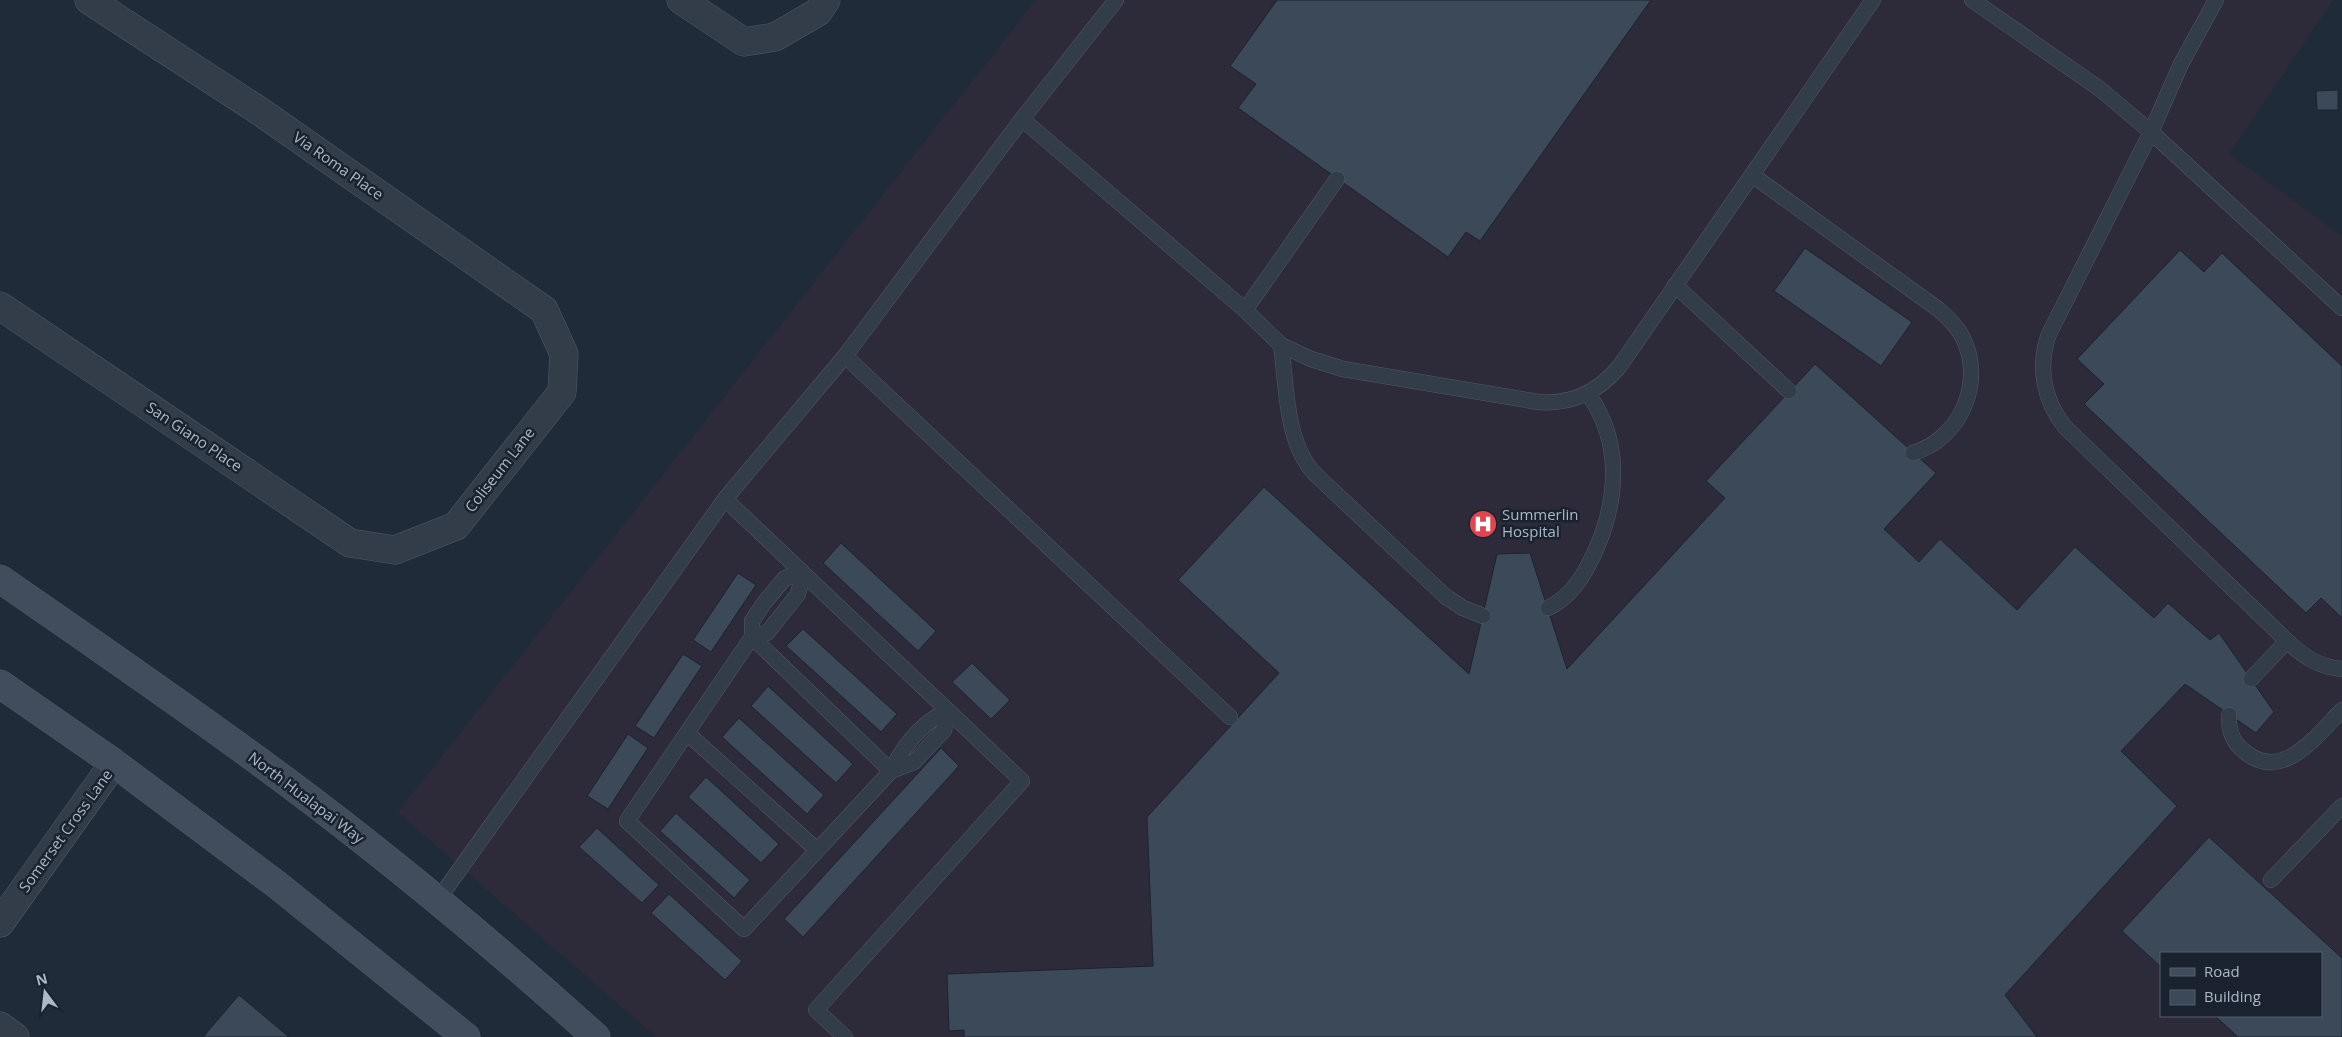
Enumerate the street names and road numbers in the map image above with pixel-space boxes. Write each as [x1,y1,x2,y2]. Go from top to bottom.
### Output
street label: Via Roma Place [289,127,388,204]
street label: San Giano Place [143,397,246,476]
street label: Coliseum Lane [460,423,539,516]
street label: North Hualapai Way [244,747,369,848]
street label: Somerset Cross Lane [14,765,117,896]

